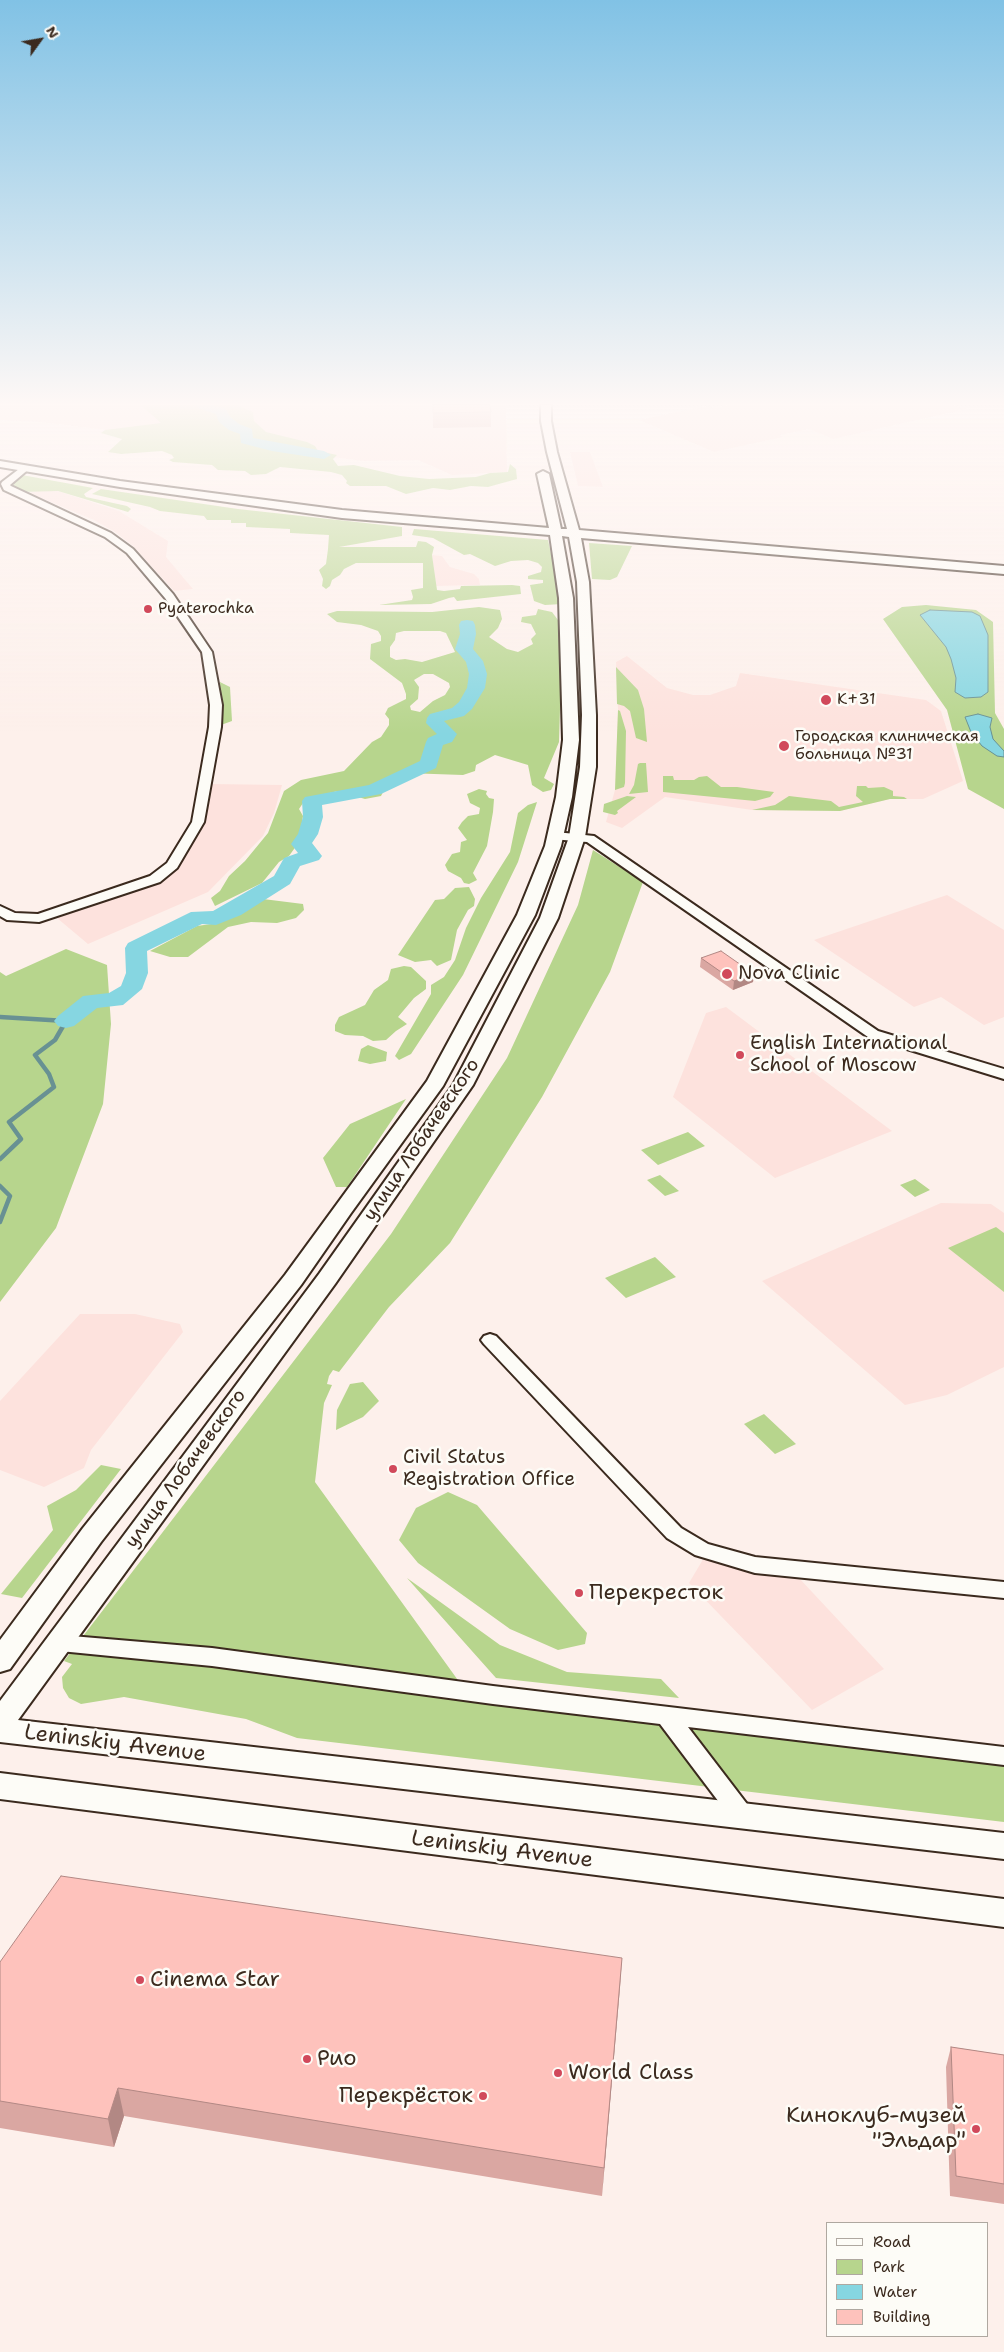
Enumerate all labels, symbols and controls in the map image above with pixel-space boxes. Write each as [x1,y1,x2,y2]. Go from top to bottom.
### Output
north arrow [15,15,65,65]
text: N [42,23,63,42]
place label: Pyaterochka [158,599,254,619]
marker: Pyaterochka [142,603,154,615]
place label: К+31 [837,690,876,710]
marker: К+31 [819,693,833,707]
place label: Городская клиническая больница №31 [795,727,979,765]
marker: Городская клиническая больница №31 [777,739,791,753]
place label: Nova Clinic [738,963,840,985]
marker: Nova Clinic [720,967,734,981]
place label: English International School of Moscow [750,1033,947,1077]
marker: English International School of Moscow [734,1049,746,1061]
street label: улица Лобачевского [359,1055,485,1225]
street label: улица Лобачевского [121,1385,251,1553]
place label: Civil Status Registration Office [403,1447,575,1491]
marker: Civil Status Registration Office [387,1463,399,1475]
place label: Перекресток [589,1580,723,1606]
marker: Перекресток [573,1587,585,1599]
street label: Leninskiy Avenue [23,1720,207,1768]
street label: Leninskiy Avenue [410,1826,594,1874]
place label: Cinema Star [150,1967,280,1993]
marker: Cinema Star [134,1974,146,1986]
place label: Рио [317,2046,357,2072]
marker: Рио [301,2053,313,2065]
place label: World Class [568,2060,694,2086]
marker: World Class [552,2067,564,2079]
place label: Перекрёсток [339,2083,473,2109]
marker: Перекрёсток [477,2090,489,2102]
place label: Киноклуб-музей "Эльдар" [786,2103,966,2154]
marker: Киноклуб-музей "Эльдар" [970,2123,982,2135]
legend [826,2222,989,2337]
text: Road [873,2232,911,2252]
text: Park [873,2257,905,2277]
text: Water [873,2282,917,2302]
text: Building [873,2307,930,2327]

